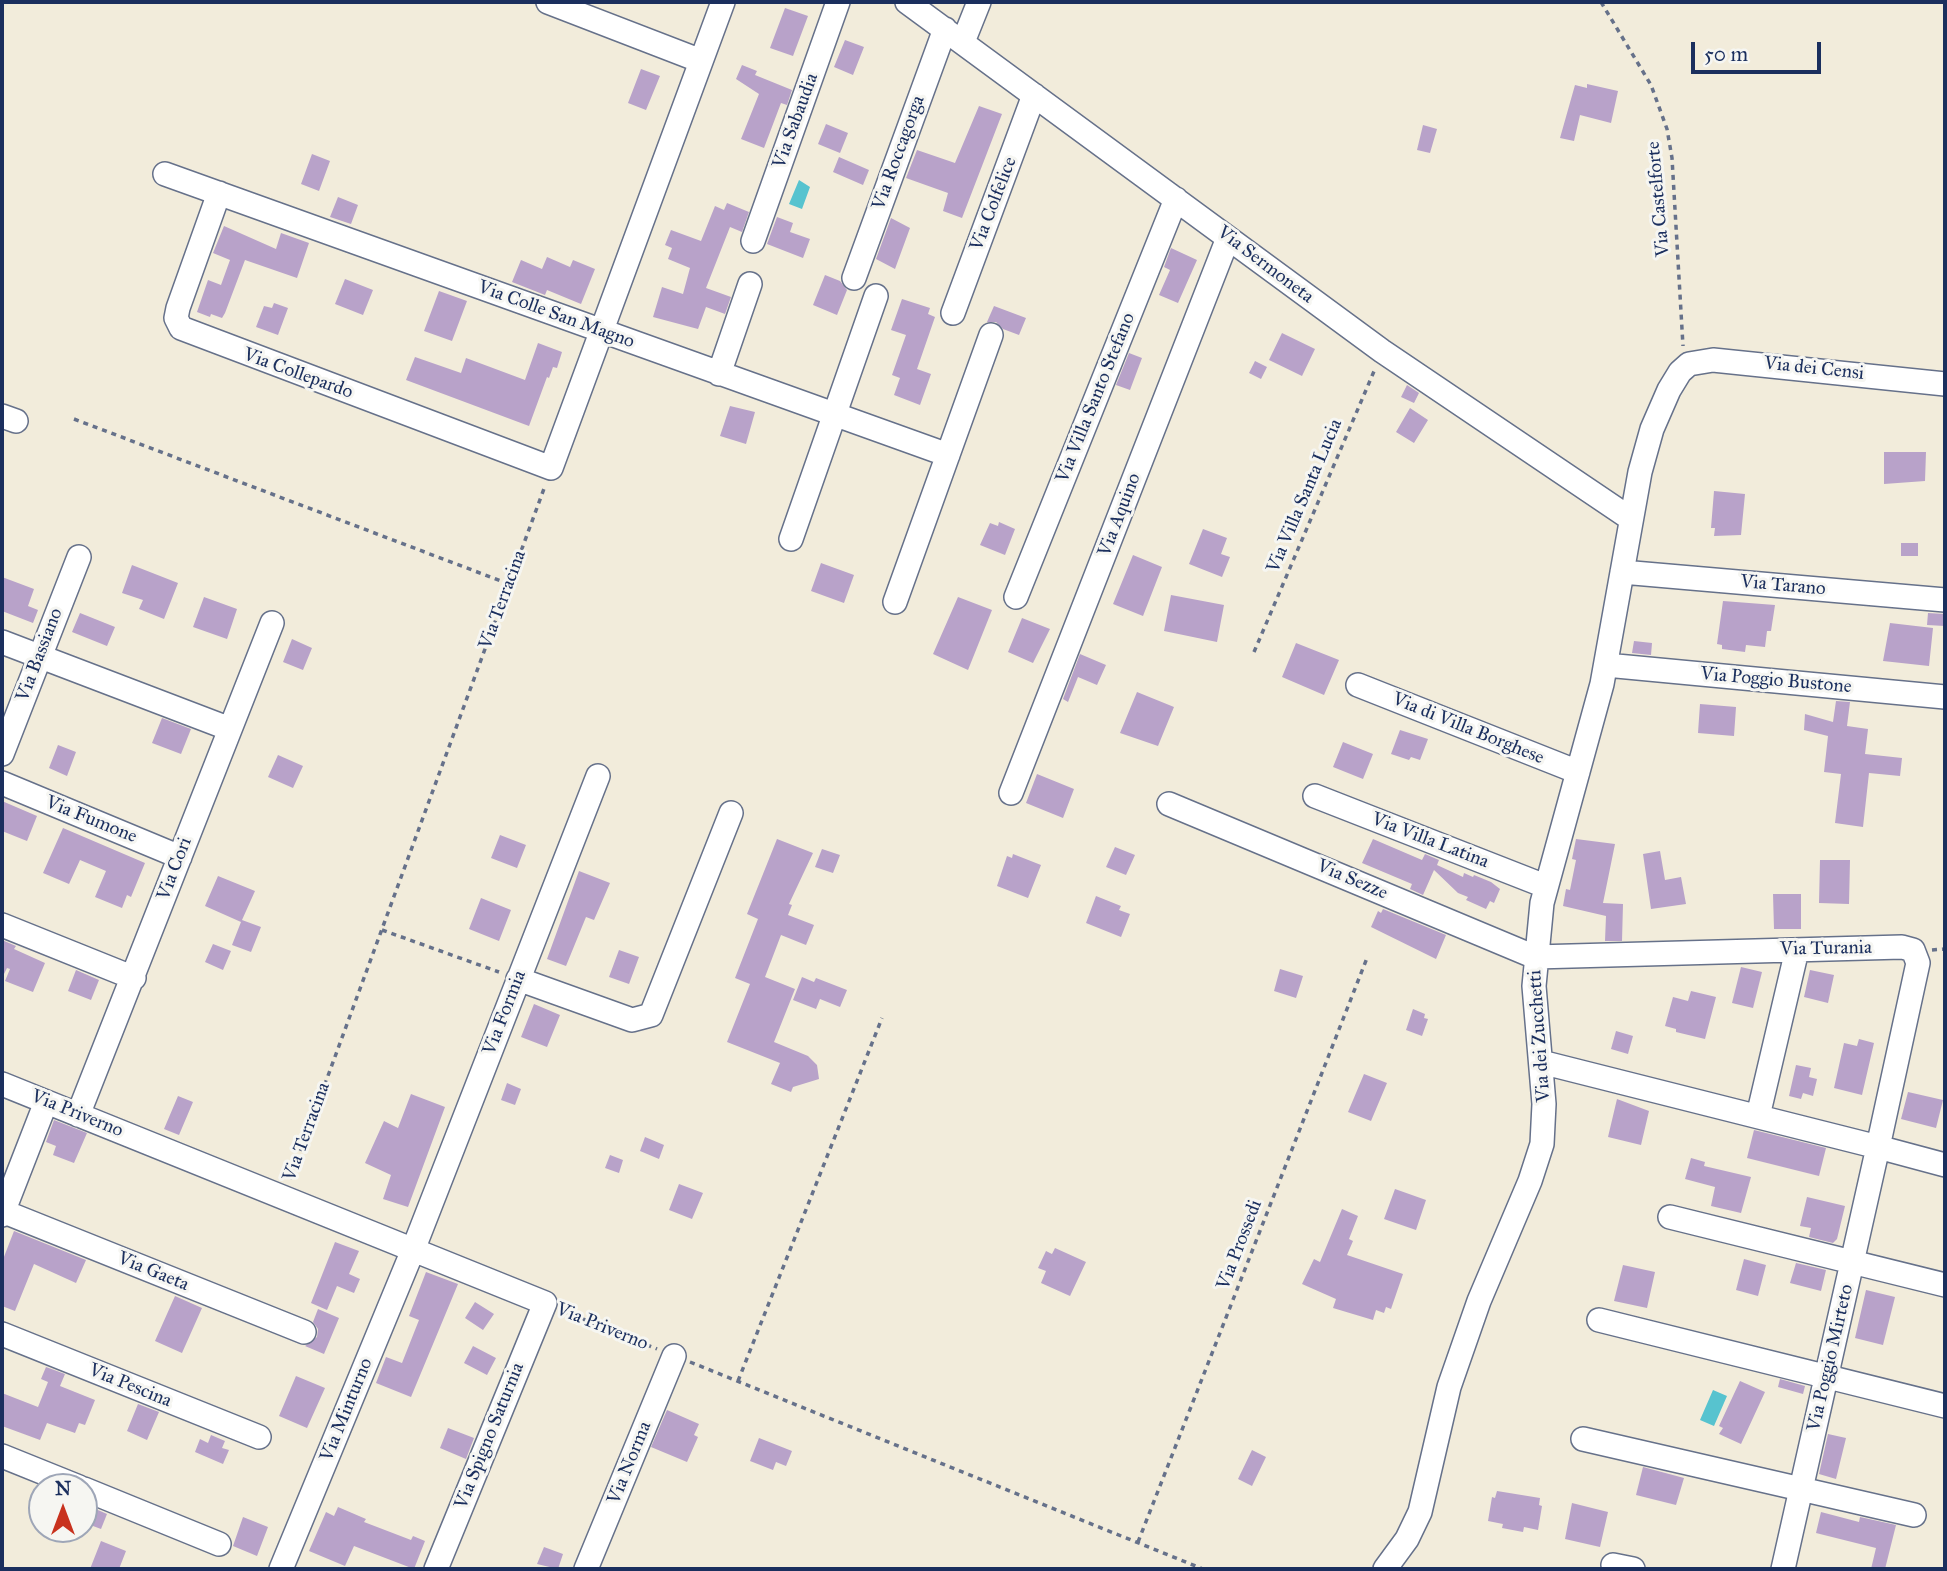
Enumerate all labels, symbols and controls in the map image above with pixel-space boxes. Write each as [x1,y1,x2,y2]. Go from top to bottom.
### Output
scale bar [1695,28,1825,72]
text: 50 m [1704,41,1748,67]
street label: Via Sabaudia [768,70,824,172]
street label: Via Roccagorga [868,93,930,213]
street label: Via Castelforte [1643,140,1675,258]
street label: Via Colfelice [966,154,1022,254]
street label: Via Sermoneta [1212,221,1318,309]
street label: Via Colle San Magno [475,276,637,354]
street label: Via Villa Santo Stefano [1052,310,1140,486]
street label: Via Collepardo [240,344,356,404]
street label: Via dei Censi [1763,352,1865,386]
street label: Via Villa Santa Lucia [1262,416,1348,576]
street label: Via Aquino [1094,470,1146,560]
street label: Via Terracina [475,547,531,653]
street label: Via Tarano [1739,571,1827,601]
street label: Via Bassiano [12,605,68,705]
street label: Via Poggio Bustone [1699,663,1853,699]
street label: Via di Villa Borghese [1389,688,1547,770]
street label: Via Fumone [42,791,140,849]
street label: Via Villa Latina [1368,808,1492,874]
street label: Via Cori [153,834,197,904]
street label: Via Sezze [1313,855,1391,905]
street label: Via Turania [1780,937,1872,961]
street label: Via Formia [478,968,532,1058]
street label: Via dei Zucchetti [1524,969,1556,1103]
street label: Via Terracina [279,1079,335,1185]
street label: Via Priverno [28,1085,126,1143]
street label: Via Prossedi [1212,1197,1268,1293]
street label: Via Gaeta [114,1247,192,1297]
street label: Via Poggio Mirteto [1803,1282,1859,1434]
street label: Via Priverno [553,1298,651,1356]
street label: Via Minturno [316,1355,378,1465]
street label: Via Pescina [85,1359,175,1413]
street label: Via Spigno Saturnia [450,1360,530,1512]
street label: Via Norma [603,1418,657,1508]
north arrow [28,1473,98,1543]
text: N [55,1477,71,1500]

